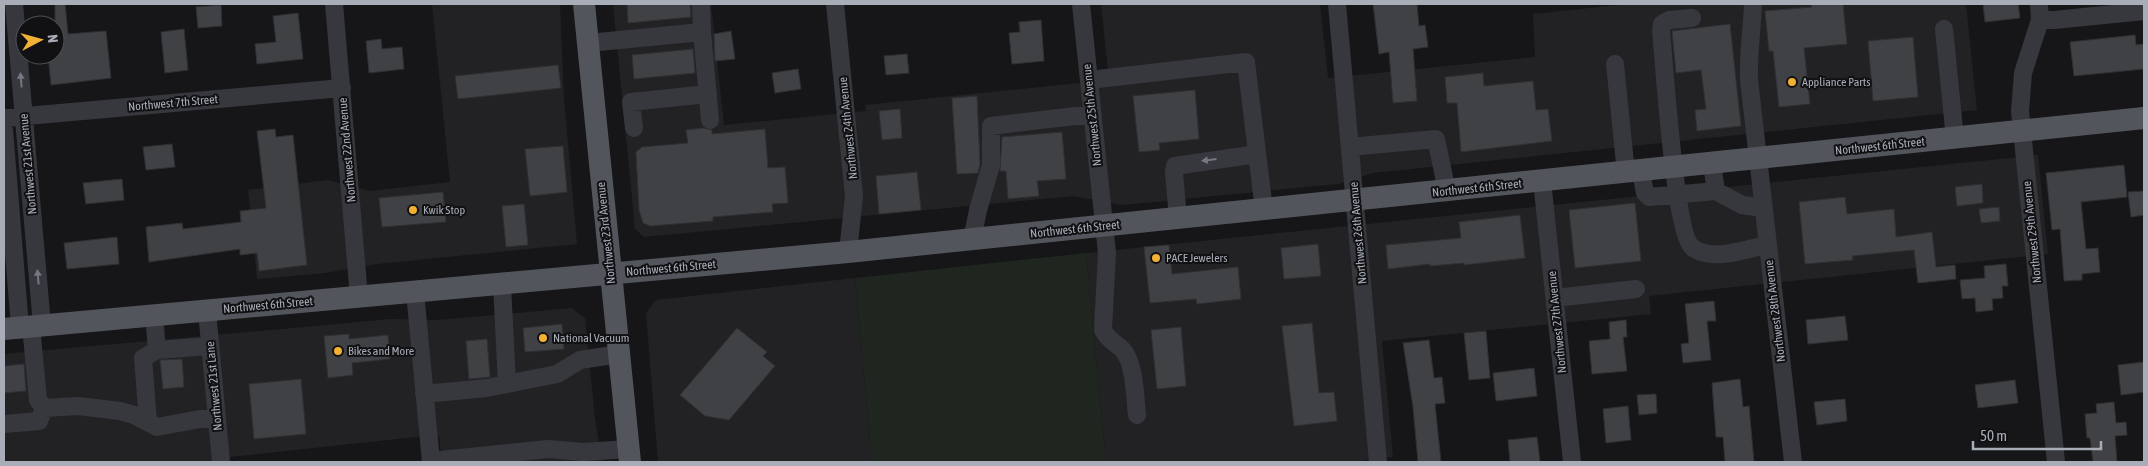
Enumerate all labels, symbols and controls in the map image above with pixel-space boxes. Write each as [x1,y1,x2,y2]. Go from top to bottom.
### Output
north arrow [15,15,65,65]
text: N [45,34,61,44]
street label: Northwest 25th Avenue [1080,63,1104,167]
one-way arrow [16,72,24,88]
place label: Appliance Parts [1802,75,1870,89]
street label: Northwest 24th Avenue [836,76,860,180]
marker: Appliance Parts [1786,76,1798,88]
street label: Northwest 7th Street [127,92,219,114]
street label: Northwest 22nd Avenue [335,97,359,203]
street label: Northwest 21st Avenue [17,113,39,215]
street label: Northwest 6th Street [1834,134,1926,158]
one-way arrow [1201,156,1217,164]
street label: Northwest 6th Street [1431,176,1523,200]
street label: Northwest 29th Avenue [2020,180,2044,284]
street label: Northwest 23rd Avenue [594,181,618,285]
street label: Northwest 26th Avenue [1347,181,1369,285]
place label: Kwik Stop [423,203,465,217]
marker: Kwik Stop [407,204,419,216]
street label: Northwest 6th Street [1029,217,1121,241]
place label: PACE Jewelers [1166,251,1227,265]
marker: PACE Jewelers [1150,252,1162,264]
street label: Northwest 6th Street [625,257,717,279]
street label: Northwest 28th Avenue [1762,259,1788,363]
one-way arrow [34,268,42,284]
street label: Northwest 27th Avenue [1545,270,1569,374]
street label: Northwest 6th Street [222,294,314,316]
place label: National Vacuum [553,331,630,345]
marker: National Vacuum [537,332,549,344]
street label: Northwest 21st Lane [203,341,225,431]
place label: Bikes and More [348,344,414,358]
marker: Bikes and More [332,345,344,357]
scale bar [1973,418,2100,450]
text: 50 m [1980,427,2007,444]

